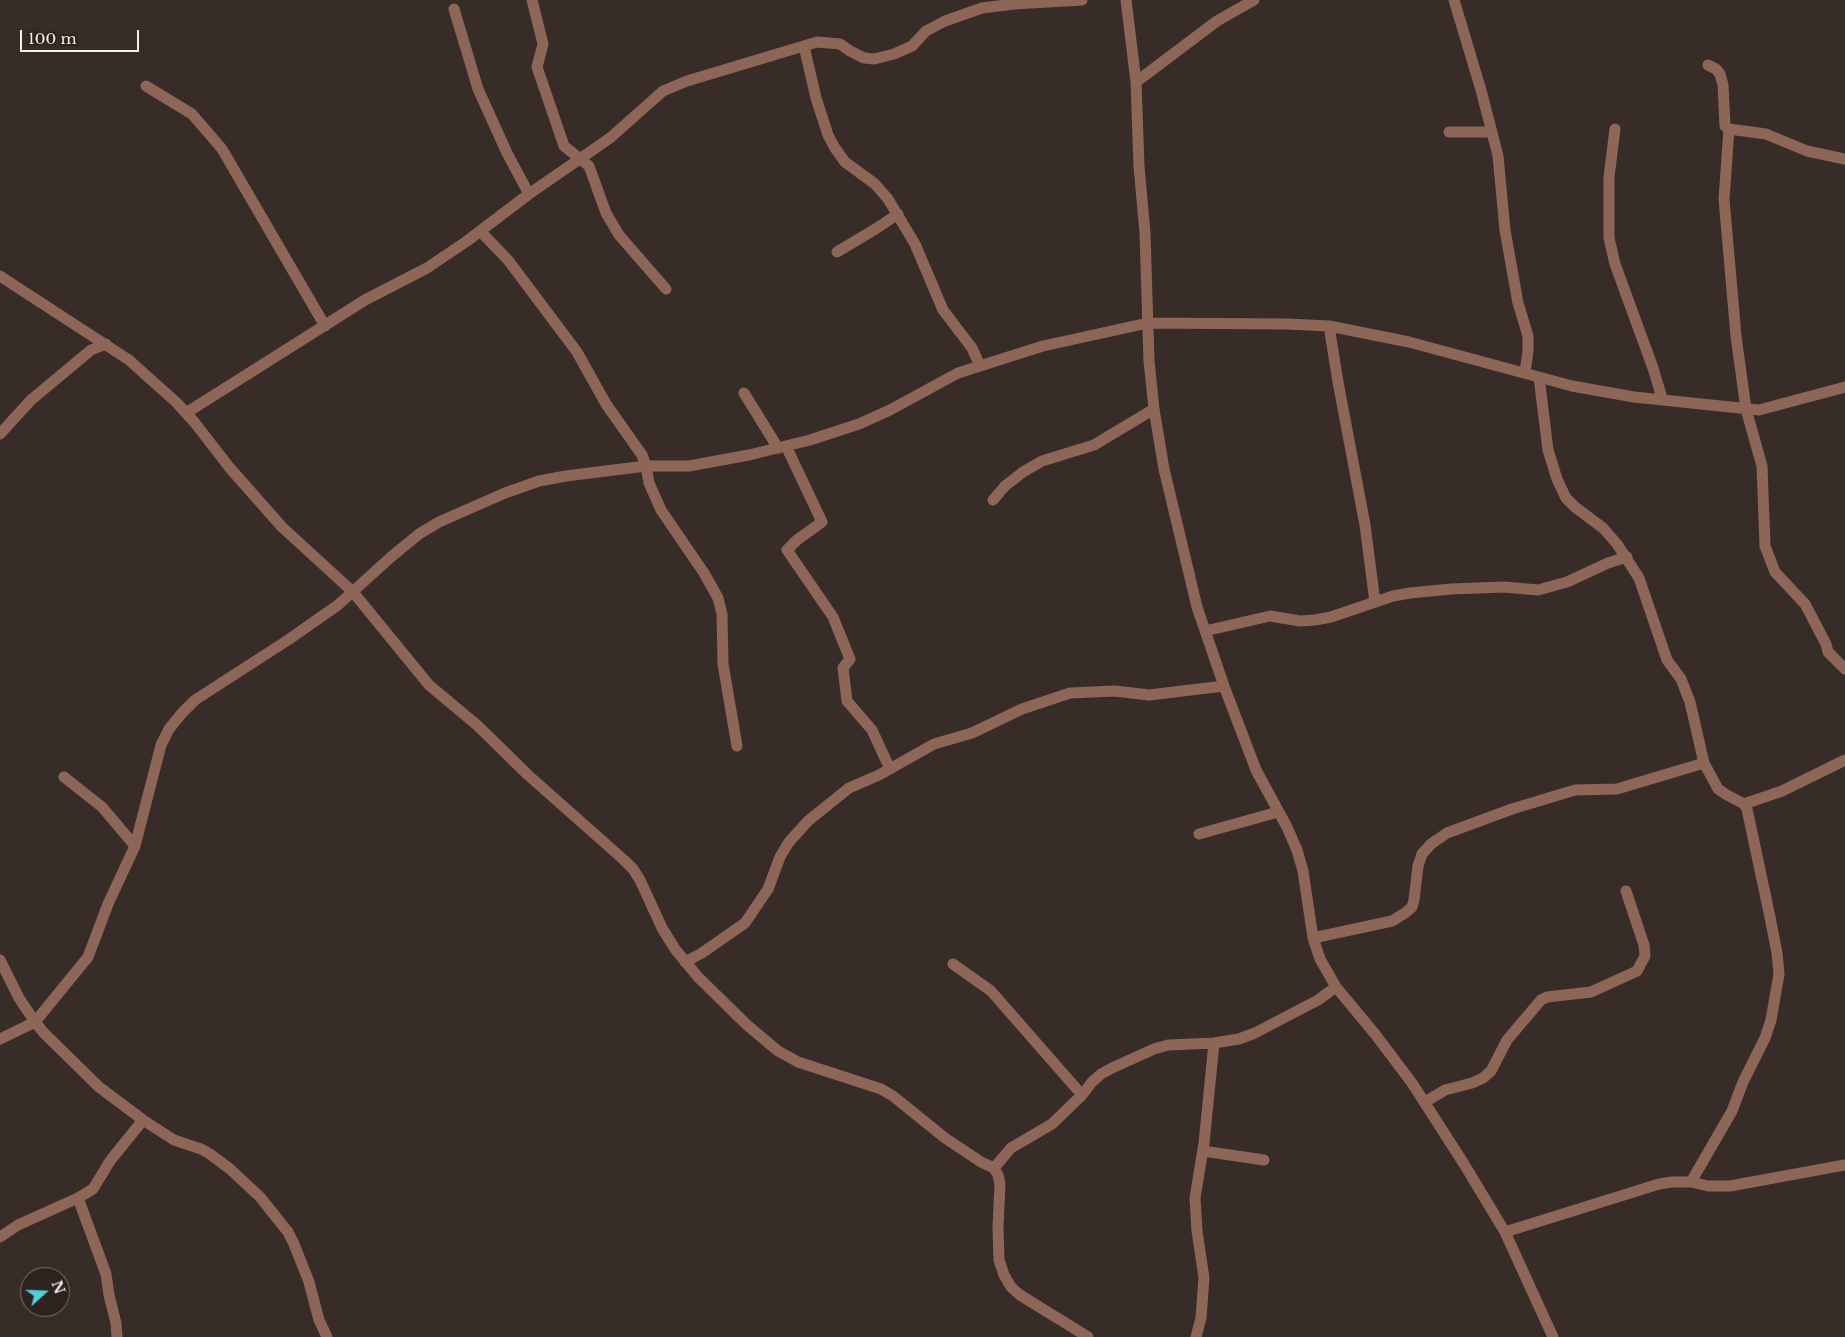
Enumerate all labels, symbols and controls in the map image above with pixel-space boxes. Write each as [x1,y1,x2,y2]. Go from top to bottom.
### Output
scale bar [22,20,141,52]
text: 100 m [28,29,77,48]
north arrow [20,1267,70,1317]
text: N [47,1278,69,1296]

